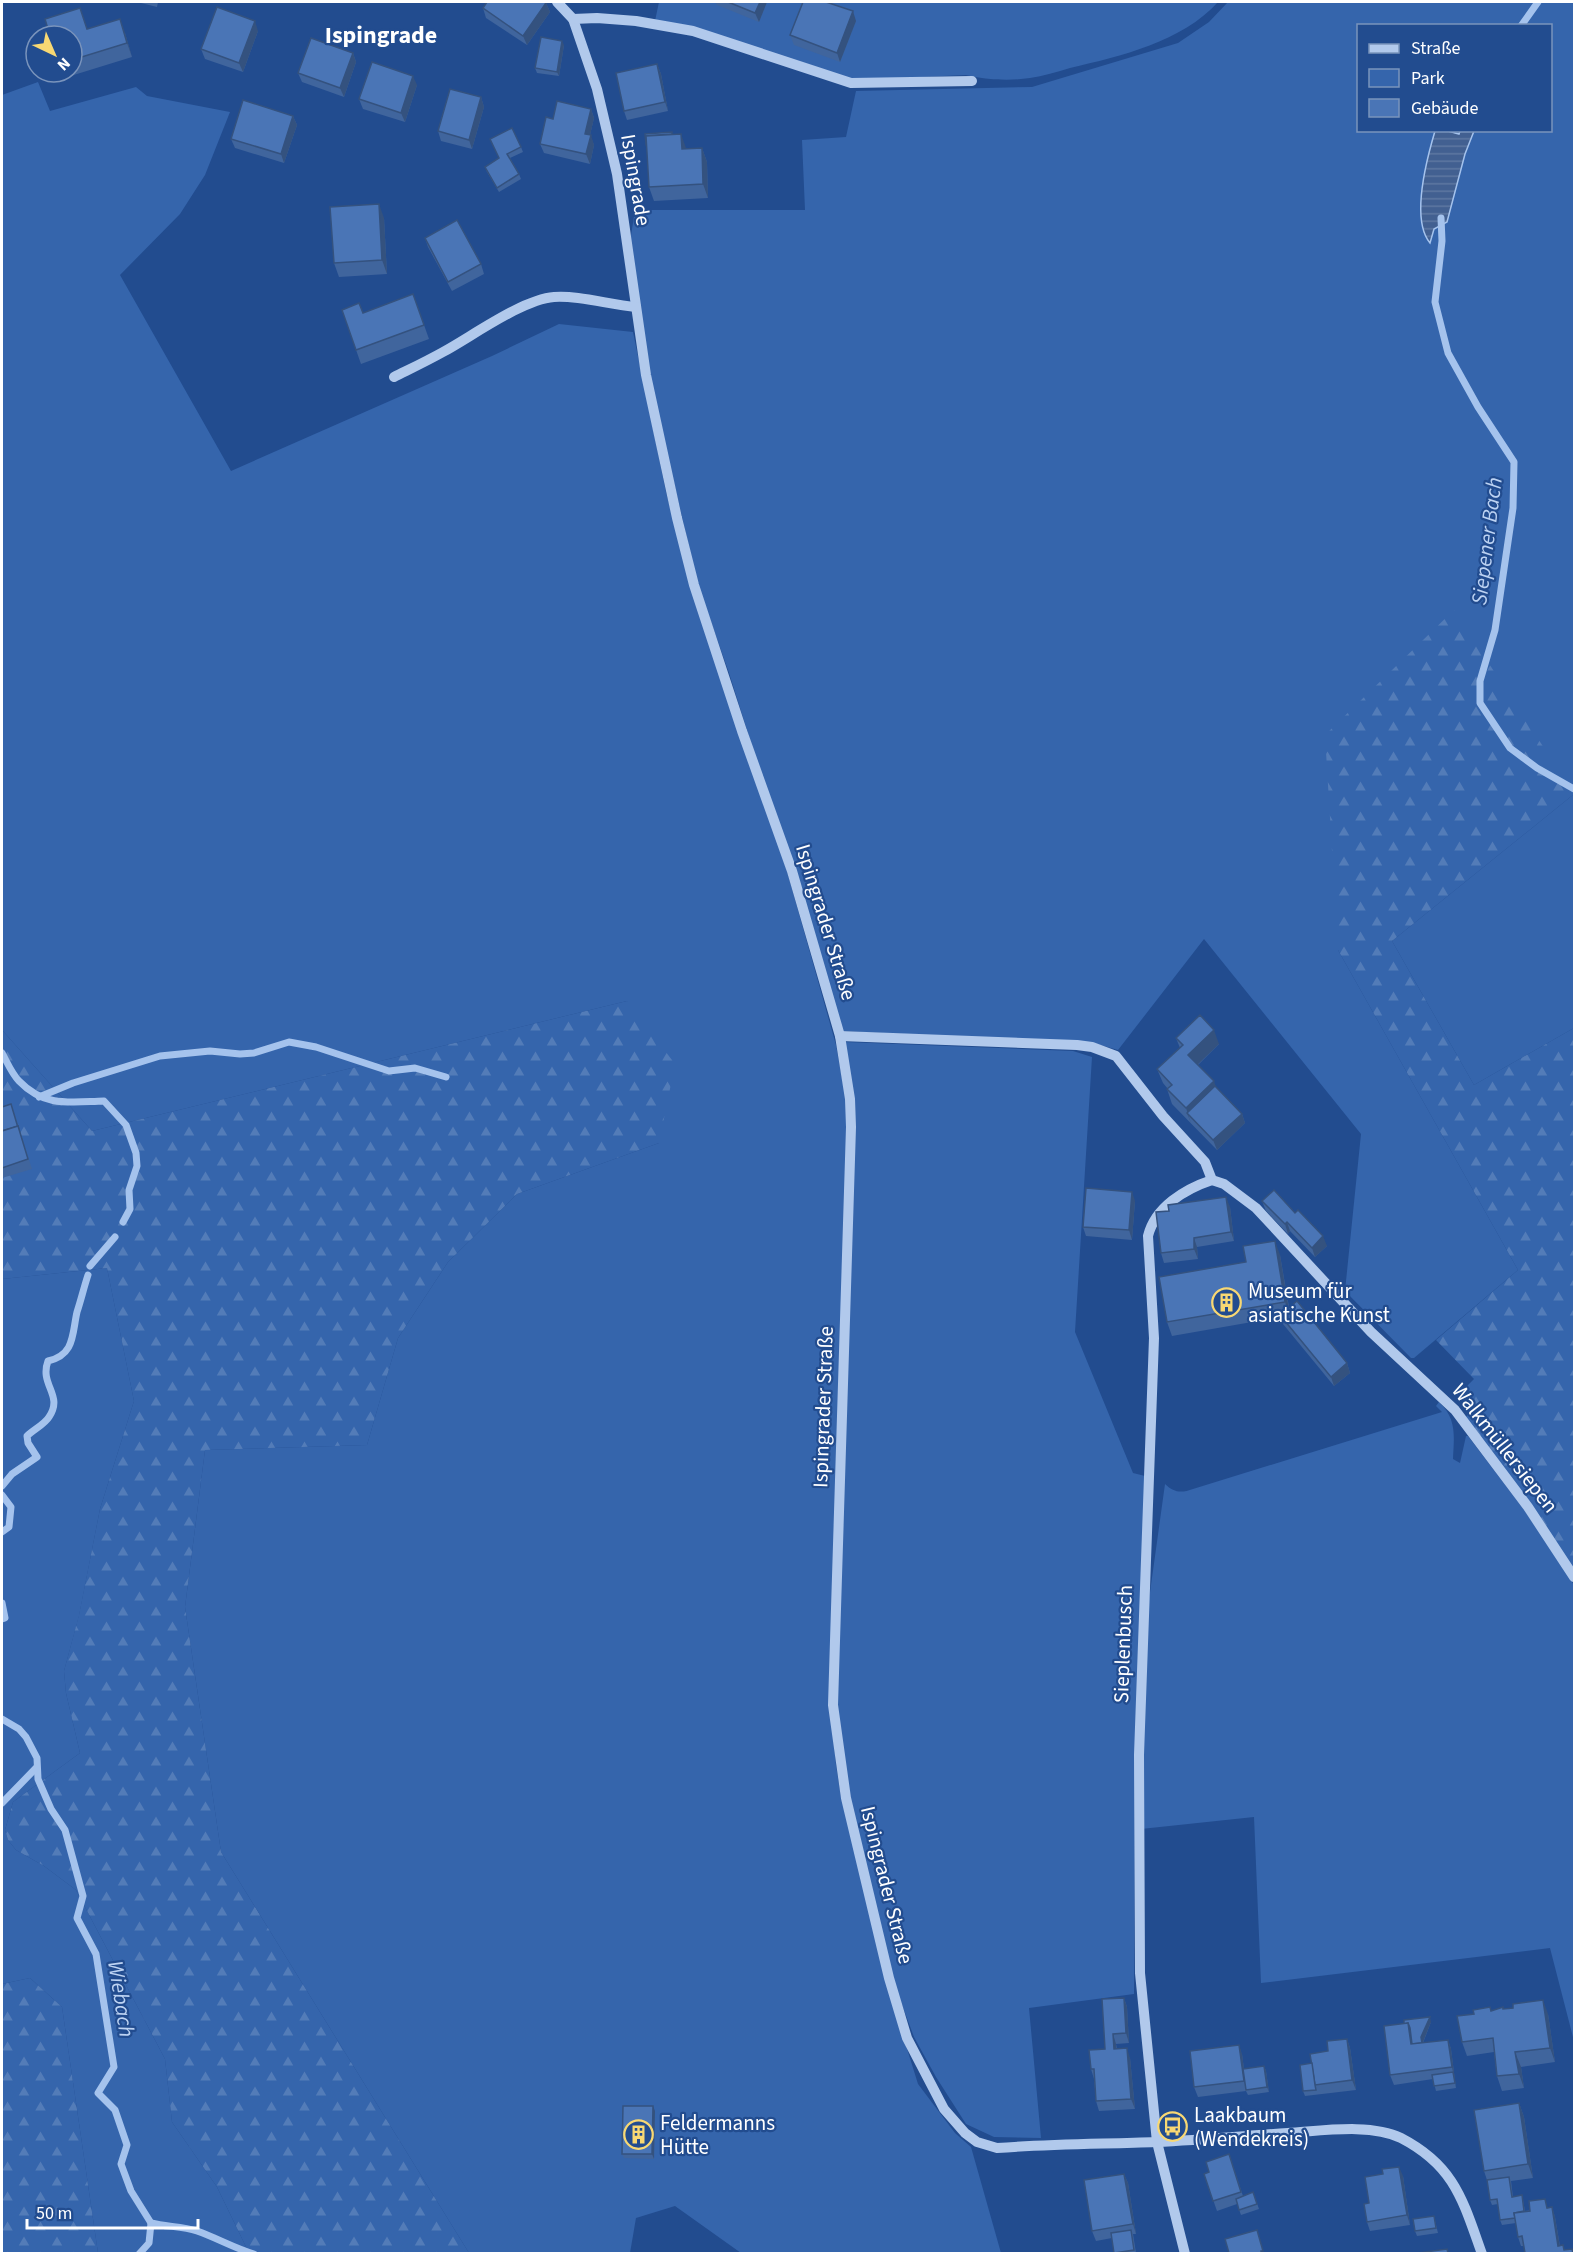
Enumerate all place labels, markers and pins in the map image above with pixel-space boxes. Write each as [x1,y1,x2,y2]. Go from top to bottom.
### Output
place label: Museum für asiatische Kunst [1248,1276,1390,1330]
building icon: Museum für asiatische Kunst [1211,1287,1243,1319]
place label: Laakbaum (Wendekreis) [1194,2100,1309,2154]
place label: Feldermanns Hütte [660,2108,775,2162]
bus stop icon: Laakbaum (Wendekreis) [1157,2111,1189,2143]
building icon: Feldermanns Hütte [623,2119,655,2151]

